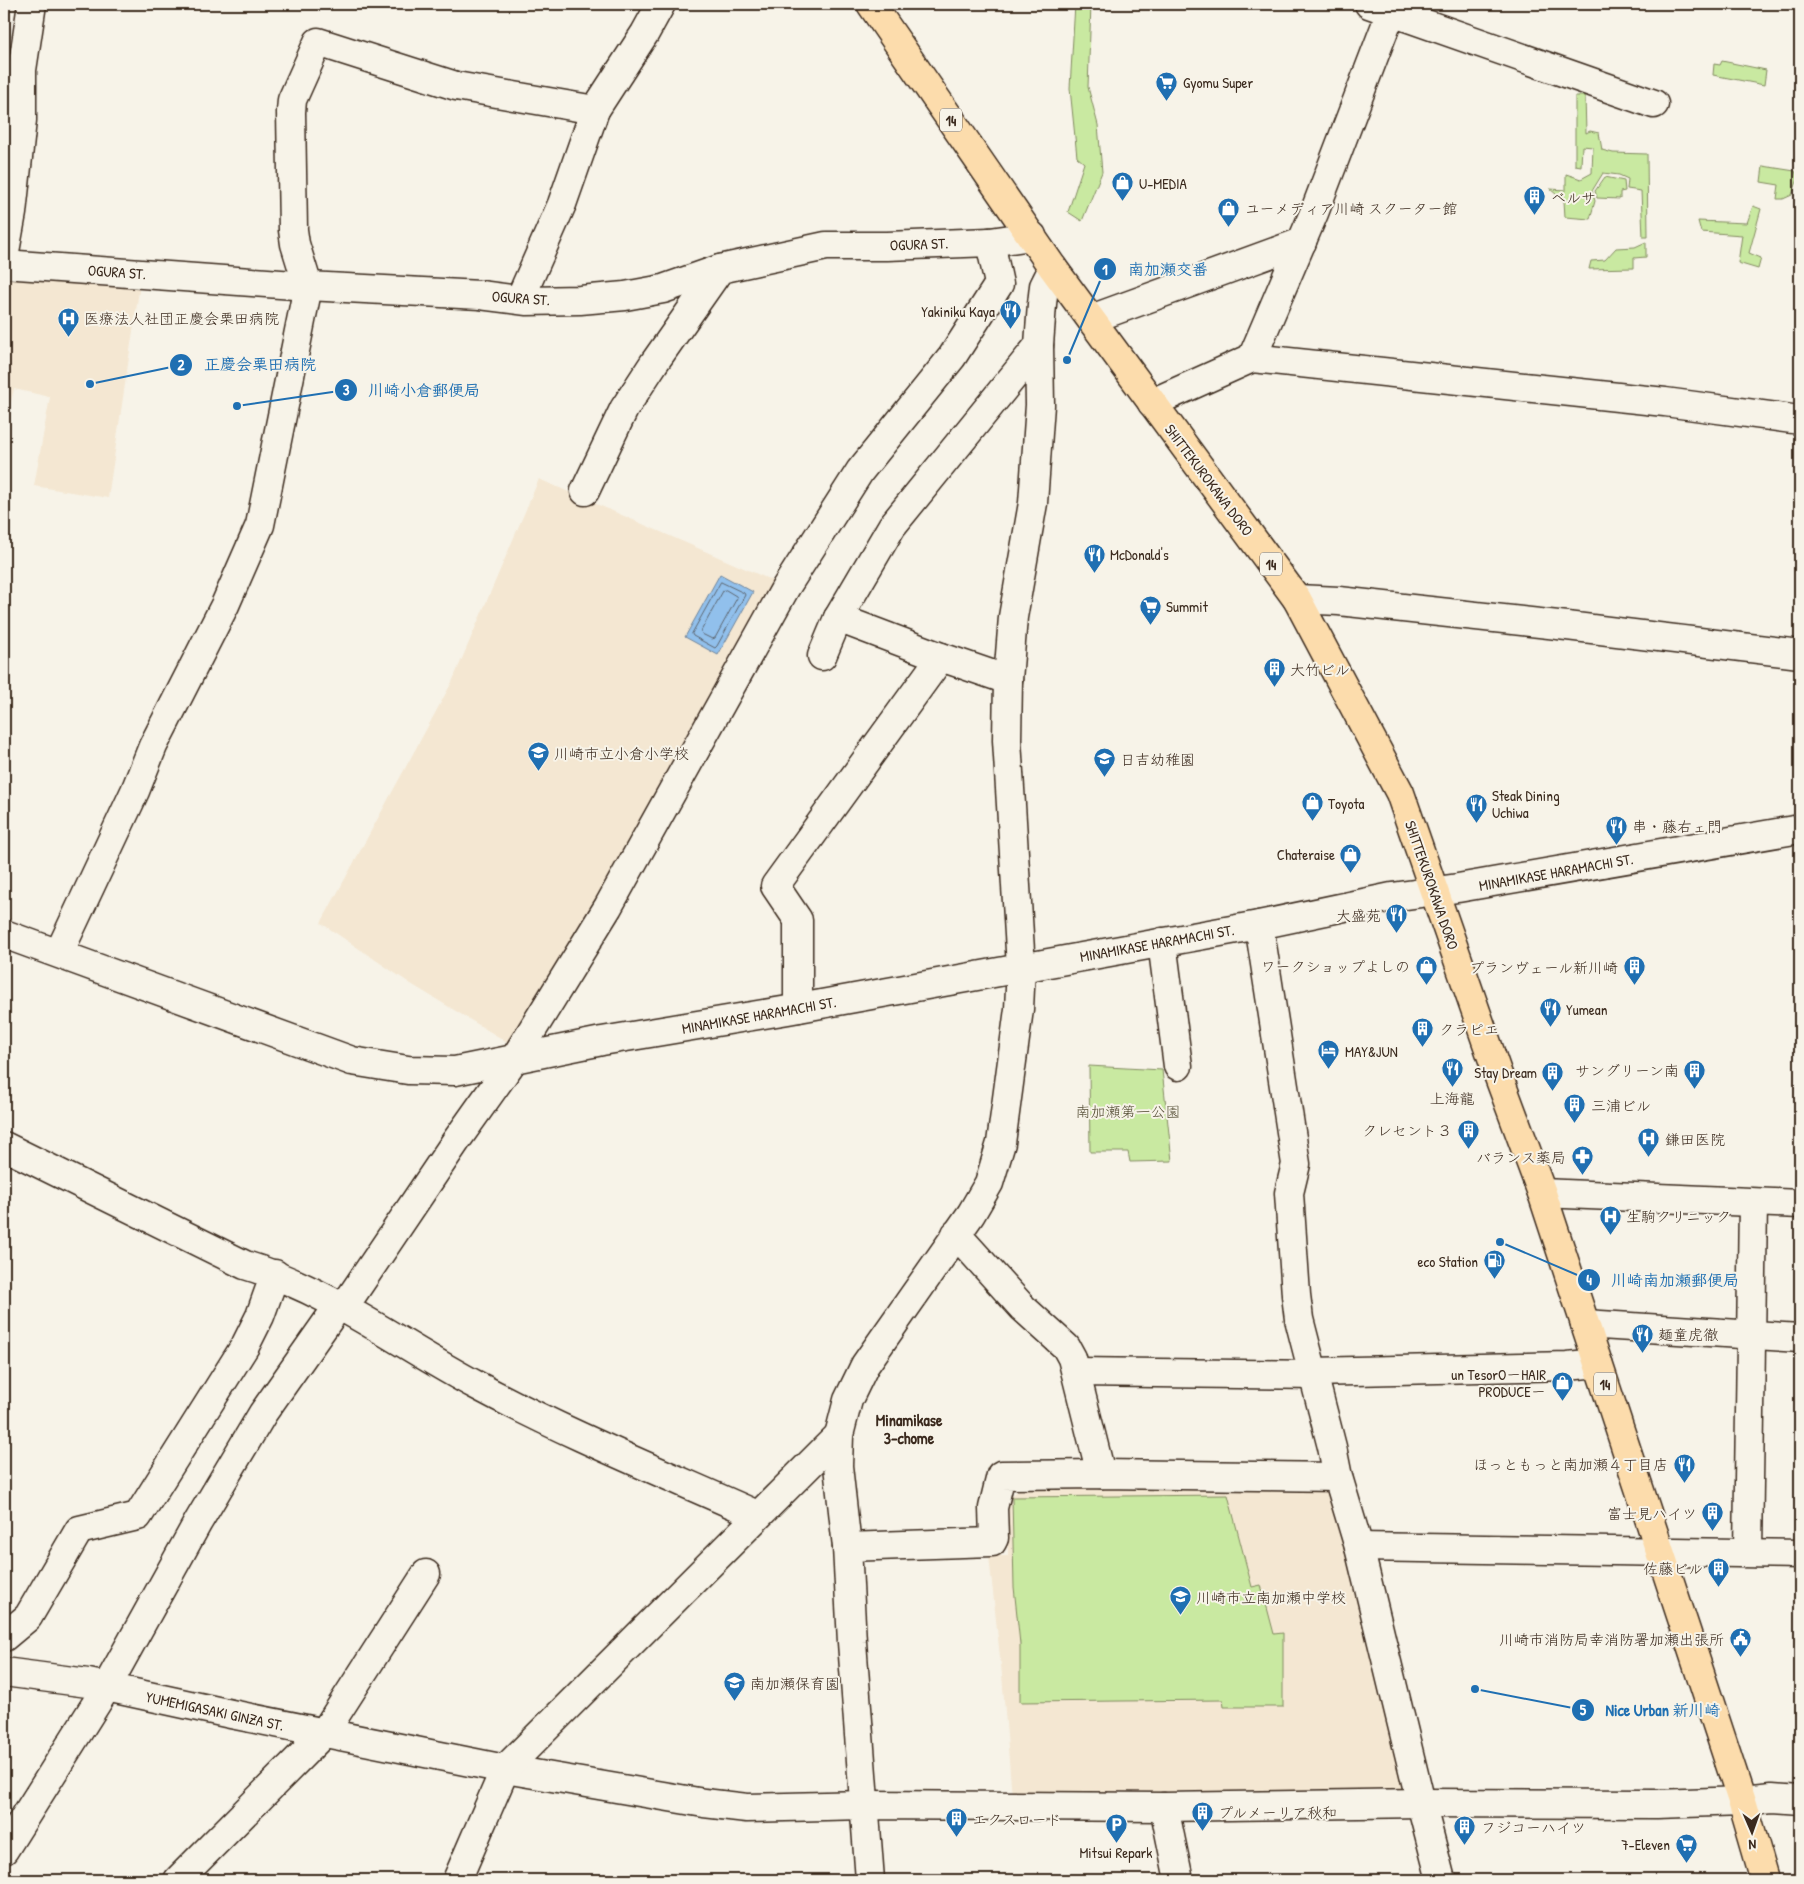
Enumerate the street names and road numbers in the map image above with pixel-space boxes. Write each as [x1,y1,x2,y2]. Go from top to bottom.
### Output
road number: 14 [940,108,962,132]
street label: OGURA ST. [889,232,949,256]
street label: OGURA ST. [87,259,147,285]
street label: OGURA ST. [491,285,551,311]
street label: SHITTEKUROKAWA DORO [1160,420,1258,540]
road number: 14 [1260,552,1282,576]
street label: SHITTEKUROKAWA DORO [1400,818,1464,952]
street label: MINAMIKASE HARAMACHI ST. [1477,848,1635,896]
street label: MINAMIKASE HARAMACHI ST. [1078,919,1236,967]
street label: MINAMIKASE HARAMACHI ST. [680,991,838,1039]
road number: 14 [1594,1372,1616,1396]
street label: YUMEMIGASAKI GINZA ST. [144,1686,286,1736]

